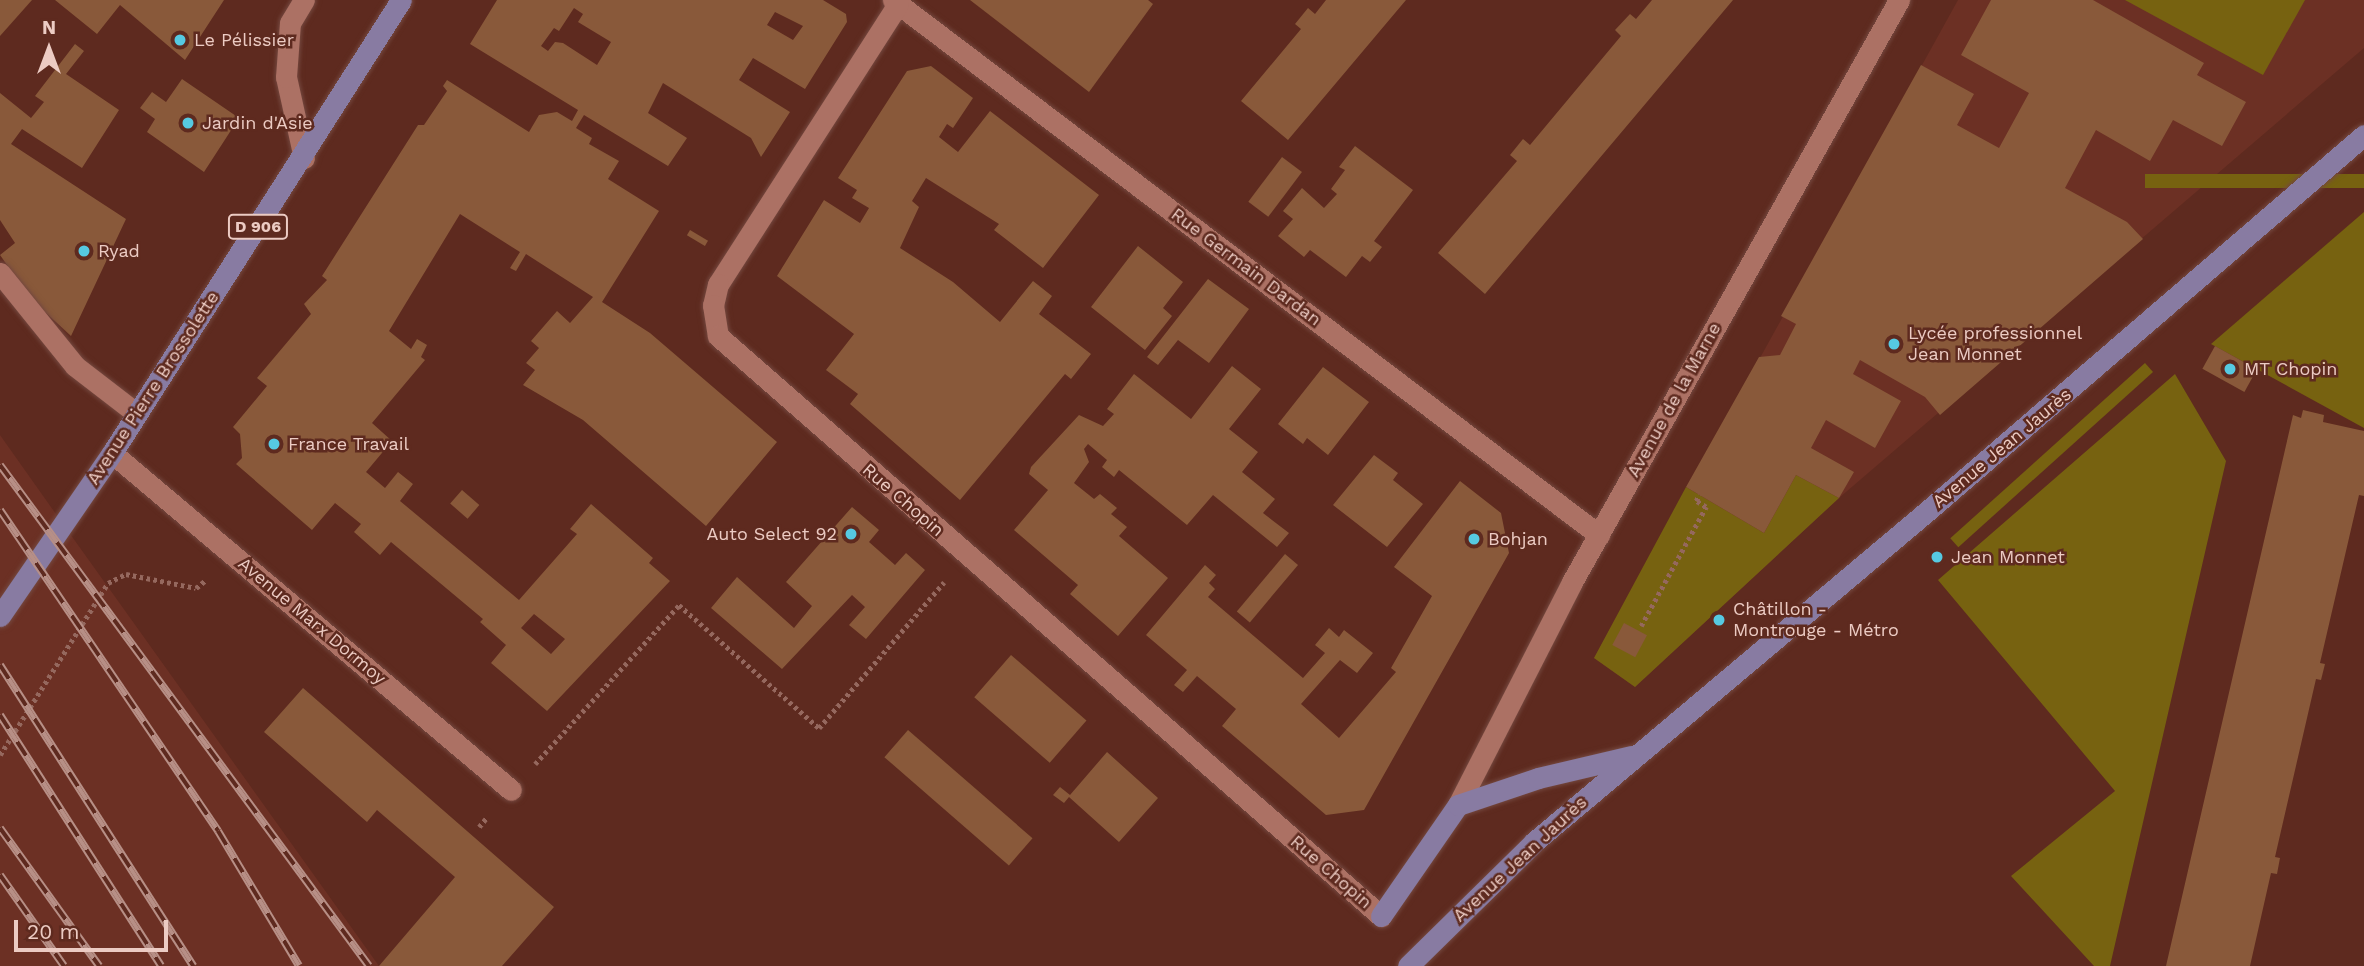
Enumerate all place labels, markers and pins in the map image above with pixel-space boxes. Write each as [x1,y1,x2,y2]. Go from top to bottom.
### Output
place label: Le Pélissier [194,29,294,51]
marker: Le Pélissier [172,32,188,48]
place label: Jardin d'Asie [202,112,313,134]
marker: Jardin d'Asie [180,115,196,131]
place label: Ryad [98,240,140,262]
marker: Ryad [76,243,92,259]
place label: Lycée professionnel Jean Monnet [1908,323,2082,366]
marker: Lycée professionnel Jean Monnet [1886,336,1902,352]
place label: MT Chopin [2244,358,2338,380]
marker: MT Chopin [2222,361,2238,377]
place label: France Travail [288,433,409,455]
marker: France Travail [266,436,282,452]
place label: Auto Select 92 [707,523,837,545]
marker: Auto Select 92 [843,526,859,542]
place label: Bohjan [1488,528,1548,550]
marker: Bohjan [1466,531,1482,547]
place label: Jean Monnet [1951,546,2065,568]
marker: Jean Monnet [1929,549,1945,565]
place label: Châtillon - Montrouge - Métro [1733,599,1899,642]
marker: Châtillon - Montrouge - Métro [1711,612,1727,628]

